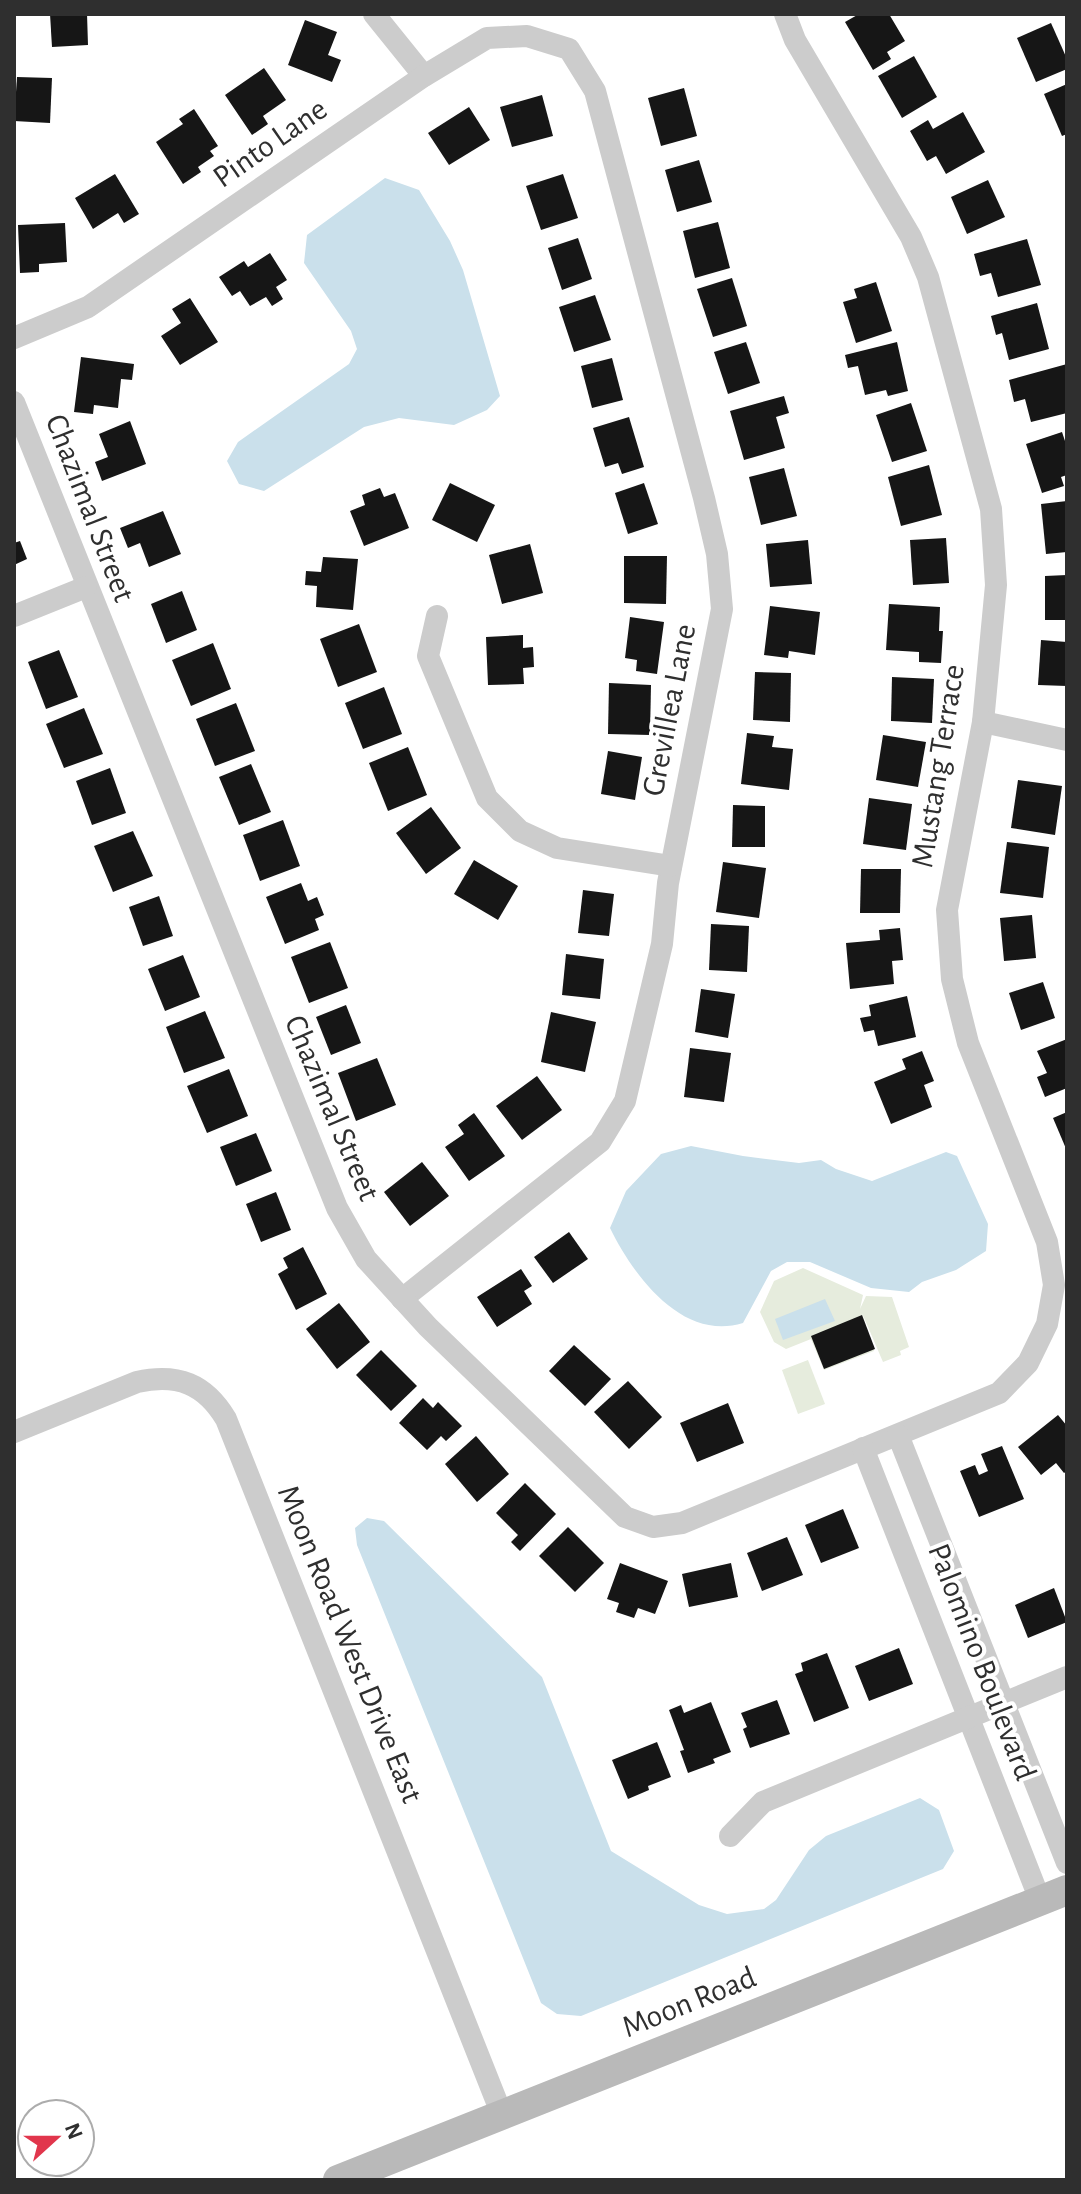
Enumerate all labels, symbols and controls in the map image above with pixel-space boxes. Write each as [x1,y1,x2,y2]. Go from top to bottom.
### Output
street label: Pinto Lane [207,92,333,194]
street label: Chazimal Street [40,410,140,606]
street label: Grevillea Lane [637,621,701,799]
street label: Mustang Terrace [906,662,970,870]
street label: Chazimal Street [279,1011,385,1205]
street label: Moon Road West Drive East [272,1481,428,1807]
street label: Palomino Boulevard [922,1539,1042,1785]
street label: Moon Road [618,1961,760,2043]
north arrow [16,2098,96,2178]
text: N [61,2120,87,2142]

